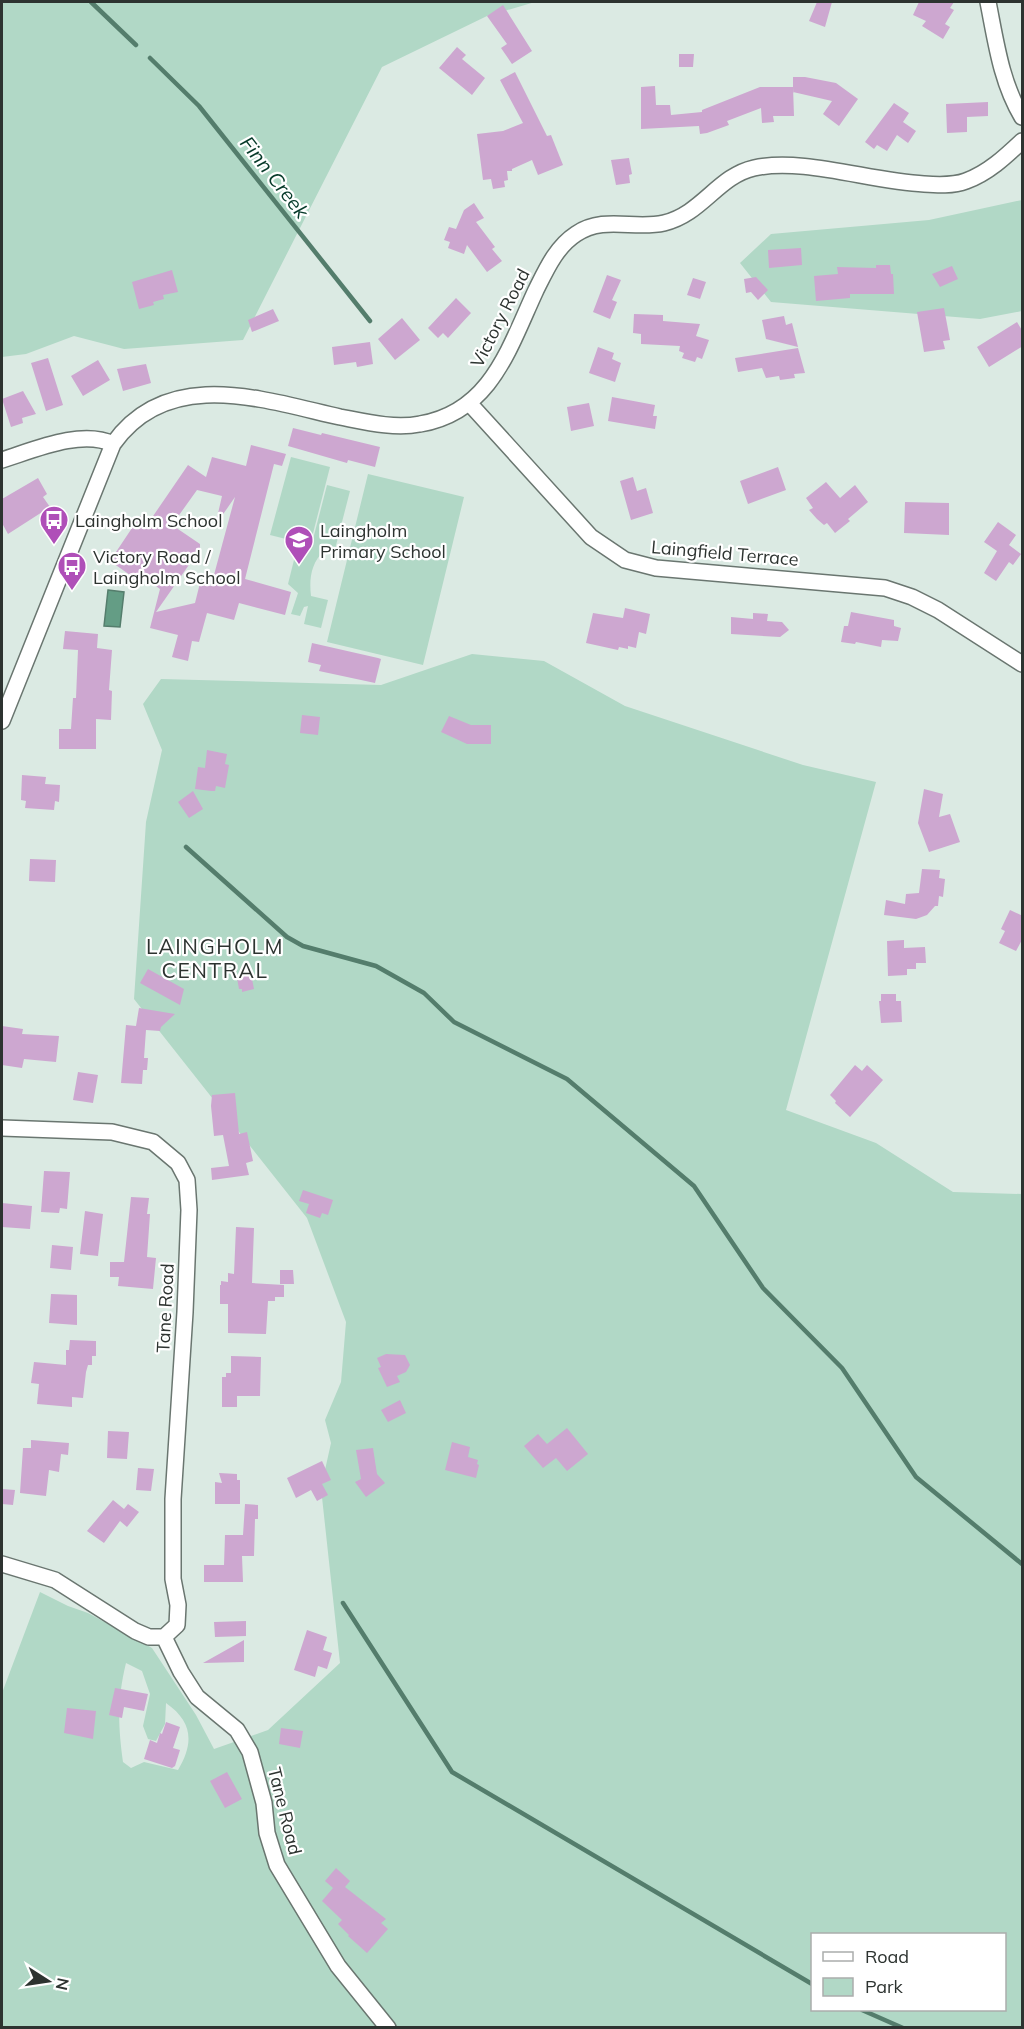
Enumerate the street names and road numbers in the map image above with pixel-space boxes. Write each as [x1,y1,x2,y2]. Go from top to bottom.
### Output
street label: Victory Road [465,265,535,371]
street label: Laingfield Terrace [650,535,800,571]
street label: Tane Road [151,1263,179,1353]
street label: Tane Road [263,1765,307,1857]

